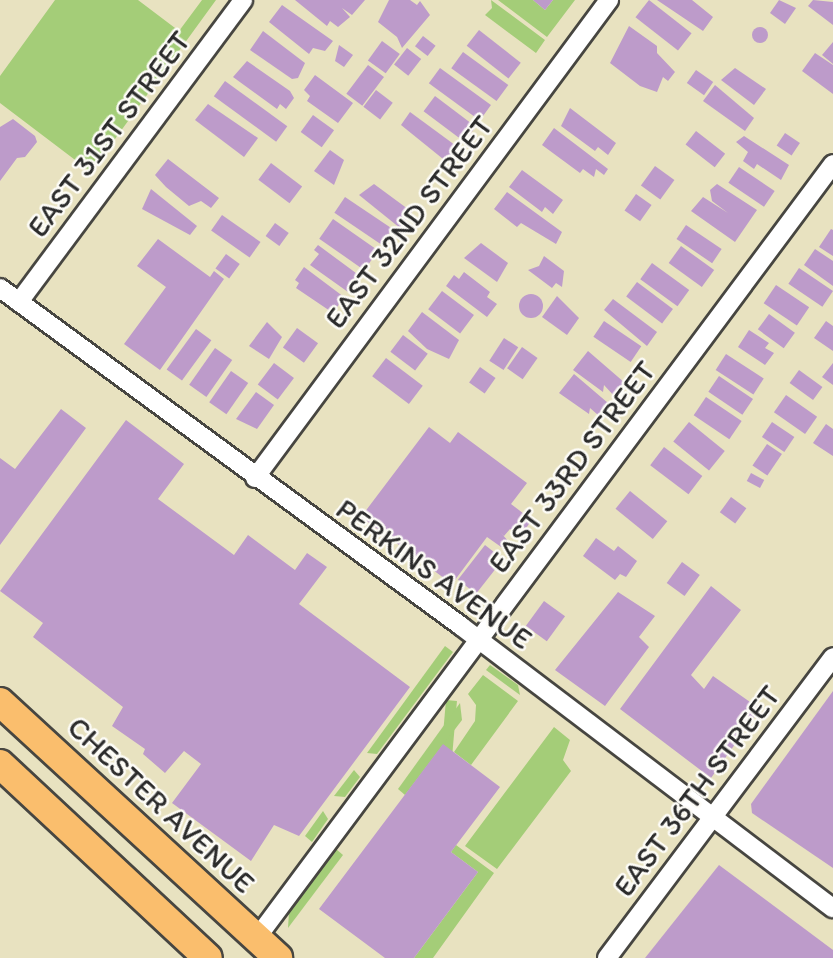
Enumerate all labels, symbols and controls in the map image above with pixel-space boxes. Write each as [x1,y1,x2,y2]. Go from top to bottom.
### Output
street label: EAST 31ST STREET [20,24,198,244]
street label: EAST 32ND STREET [317,109,501,335]
street label: EAST 33RD STREET [481,354,663,580]
street label: PERKINS AVENUE [329,491,539,657]
street label: EAST 36TH STREET [606,678,788,904]
street label: CHESTER AVENUE [60,709,262,901]

